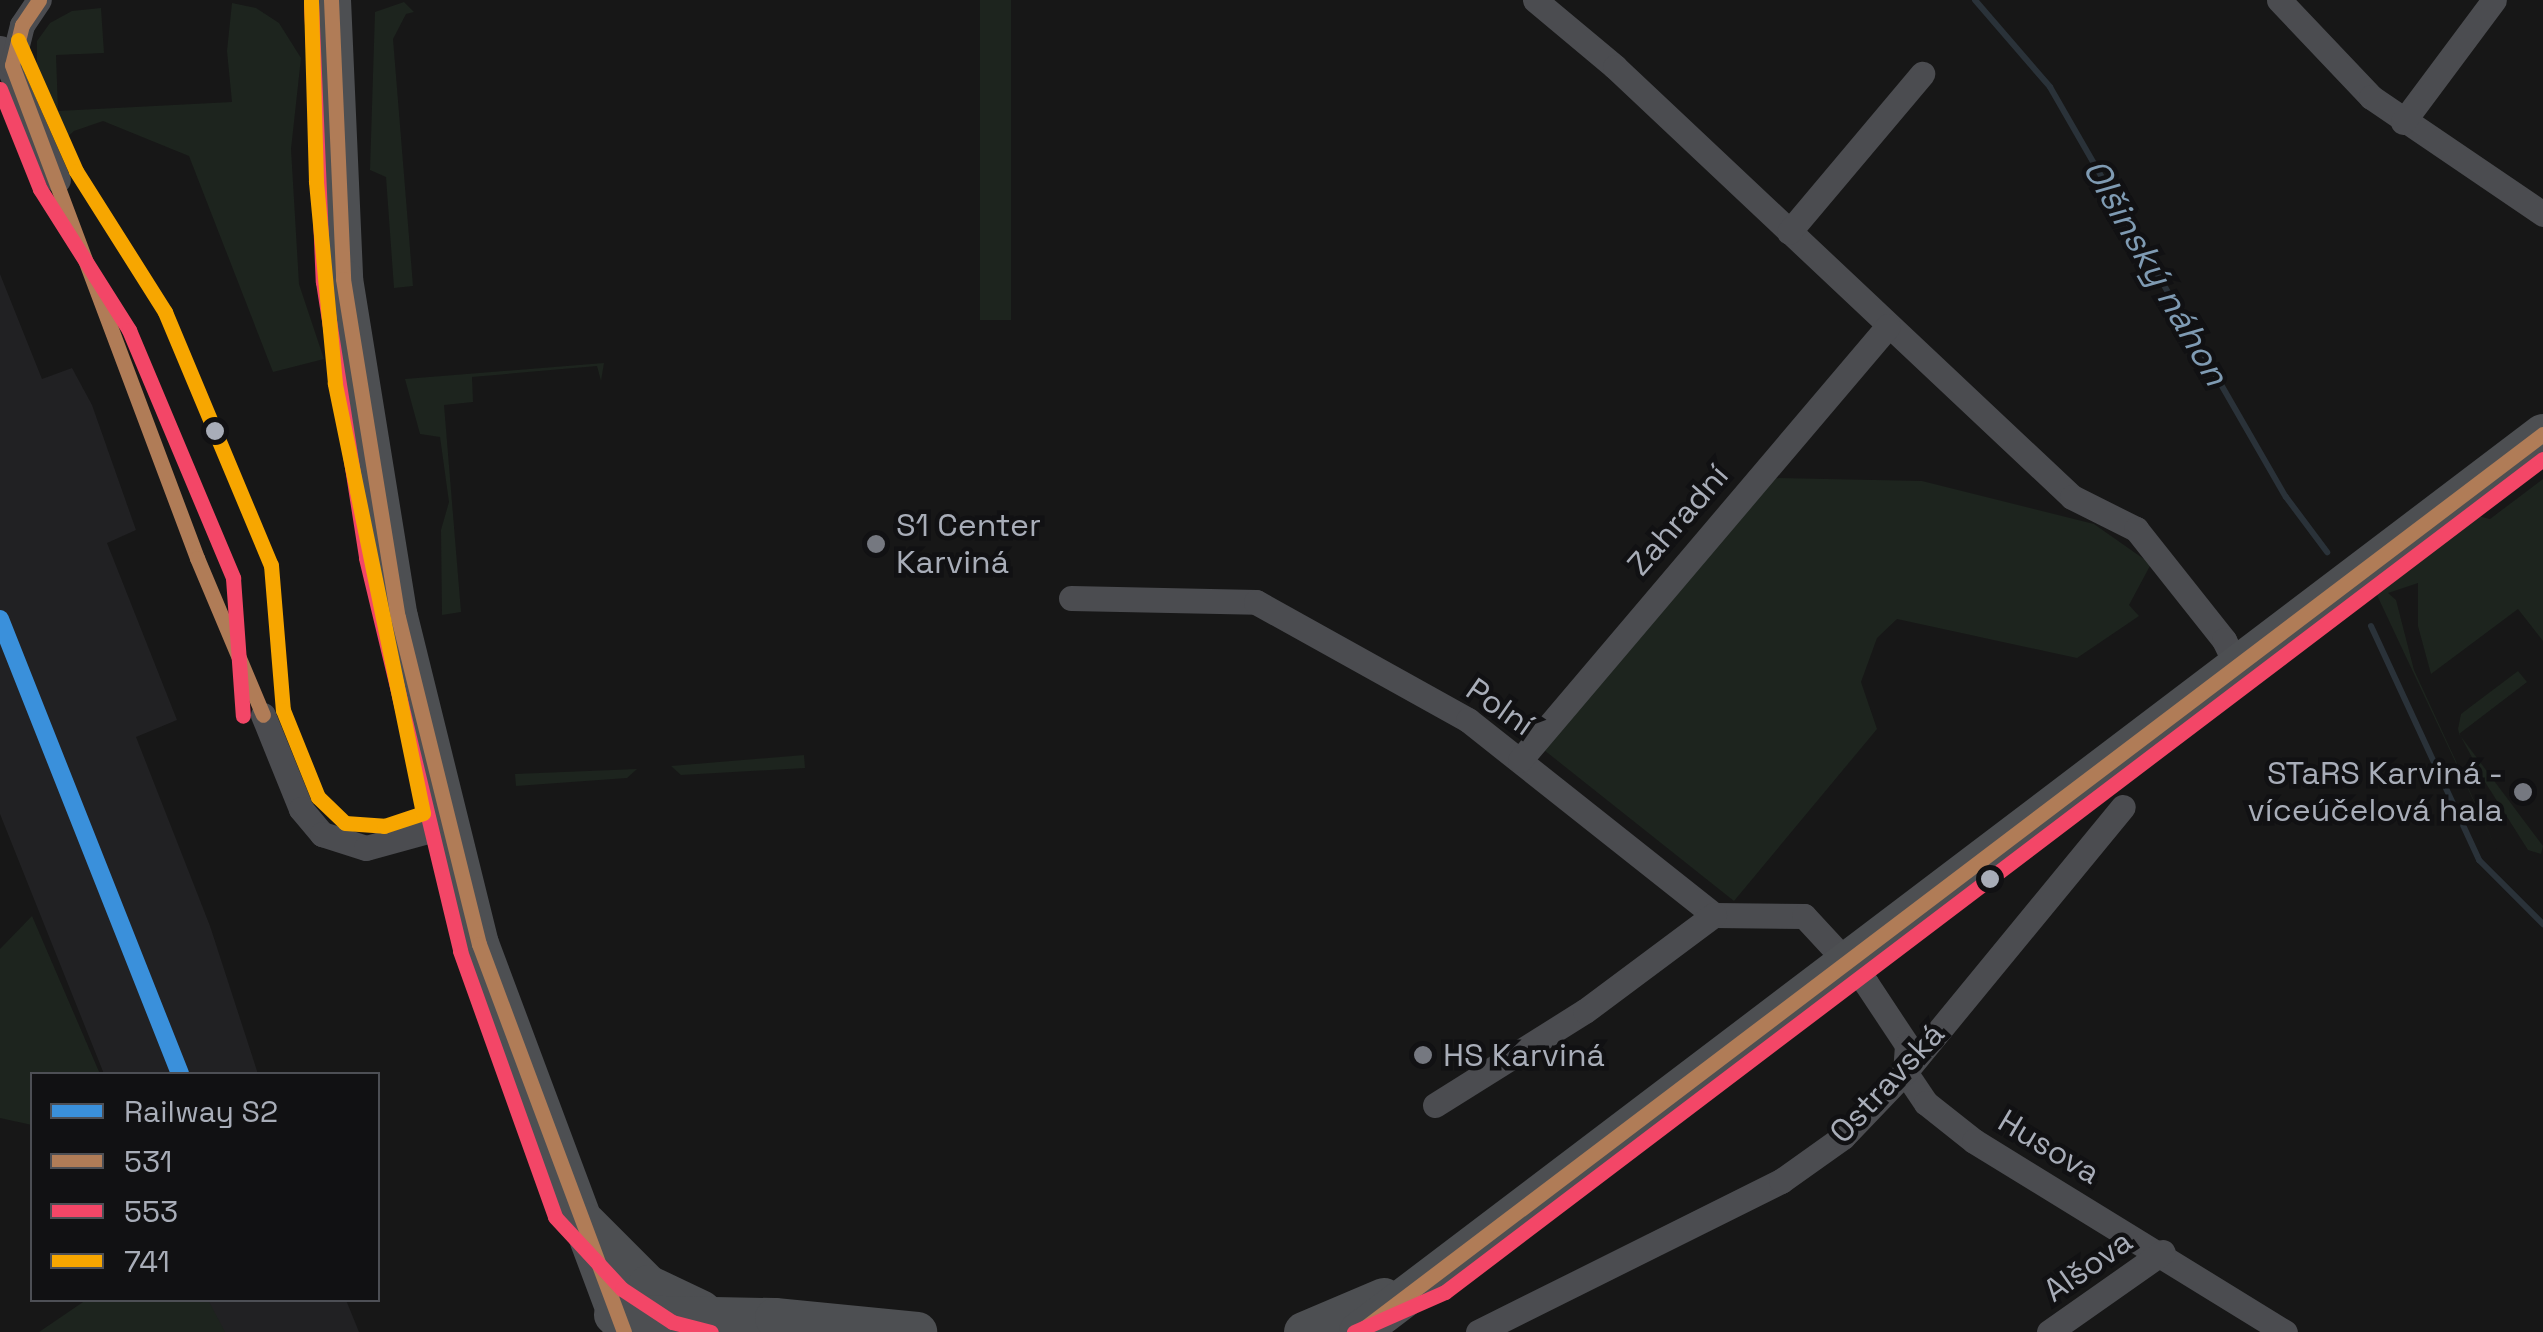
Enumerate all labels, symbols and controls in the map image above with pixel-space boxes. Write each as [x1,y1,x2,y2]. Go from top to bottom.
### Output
water label: Olšinský náhon [2074,151,2238,393]
unlabelled marker [205,421,225,441]
street label: Zahradní [1620,457,1736,583]
place label: S1 Center Karviná [896,507,1041,582]
marker: S1 Center Karviná [865,533,887,555]
street label: Polní [1459,670,1541,744]
place label: STaRS Karviná - víceúčelová hala [2248,755,2503,830]
marker: STaRS Karviná - víceúčelová hala [2512,781,2534,803]
unlabelled marker [1980,869,2000,889]
street label: Ostravská [1822,1015,1952,1151]
place label: HS Karviná [1443,1036,1605,1074]
marker: HS Karviná [1412,1044,1434,1066]
legend [30,1072,380,1302]
text: Railway S2 [124,1092,278,1131]
street label: Husova [1991,1102,2107,1192]
text: 531 [124,1142,172,1181]
text: 553 [124,1192,178,1231]
street label: Alšova [2036,1222,2140,1310]
text: 741 [124,1242,170,1281]

